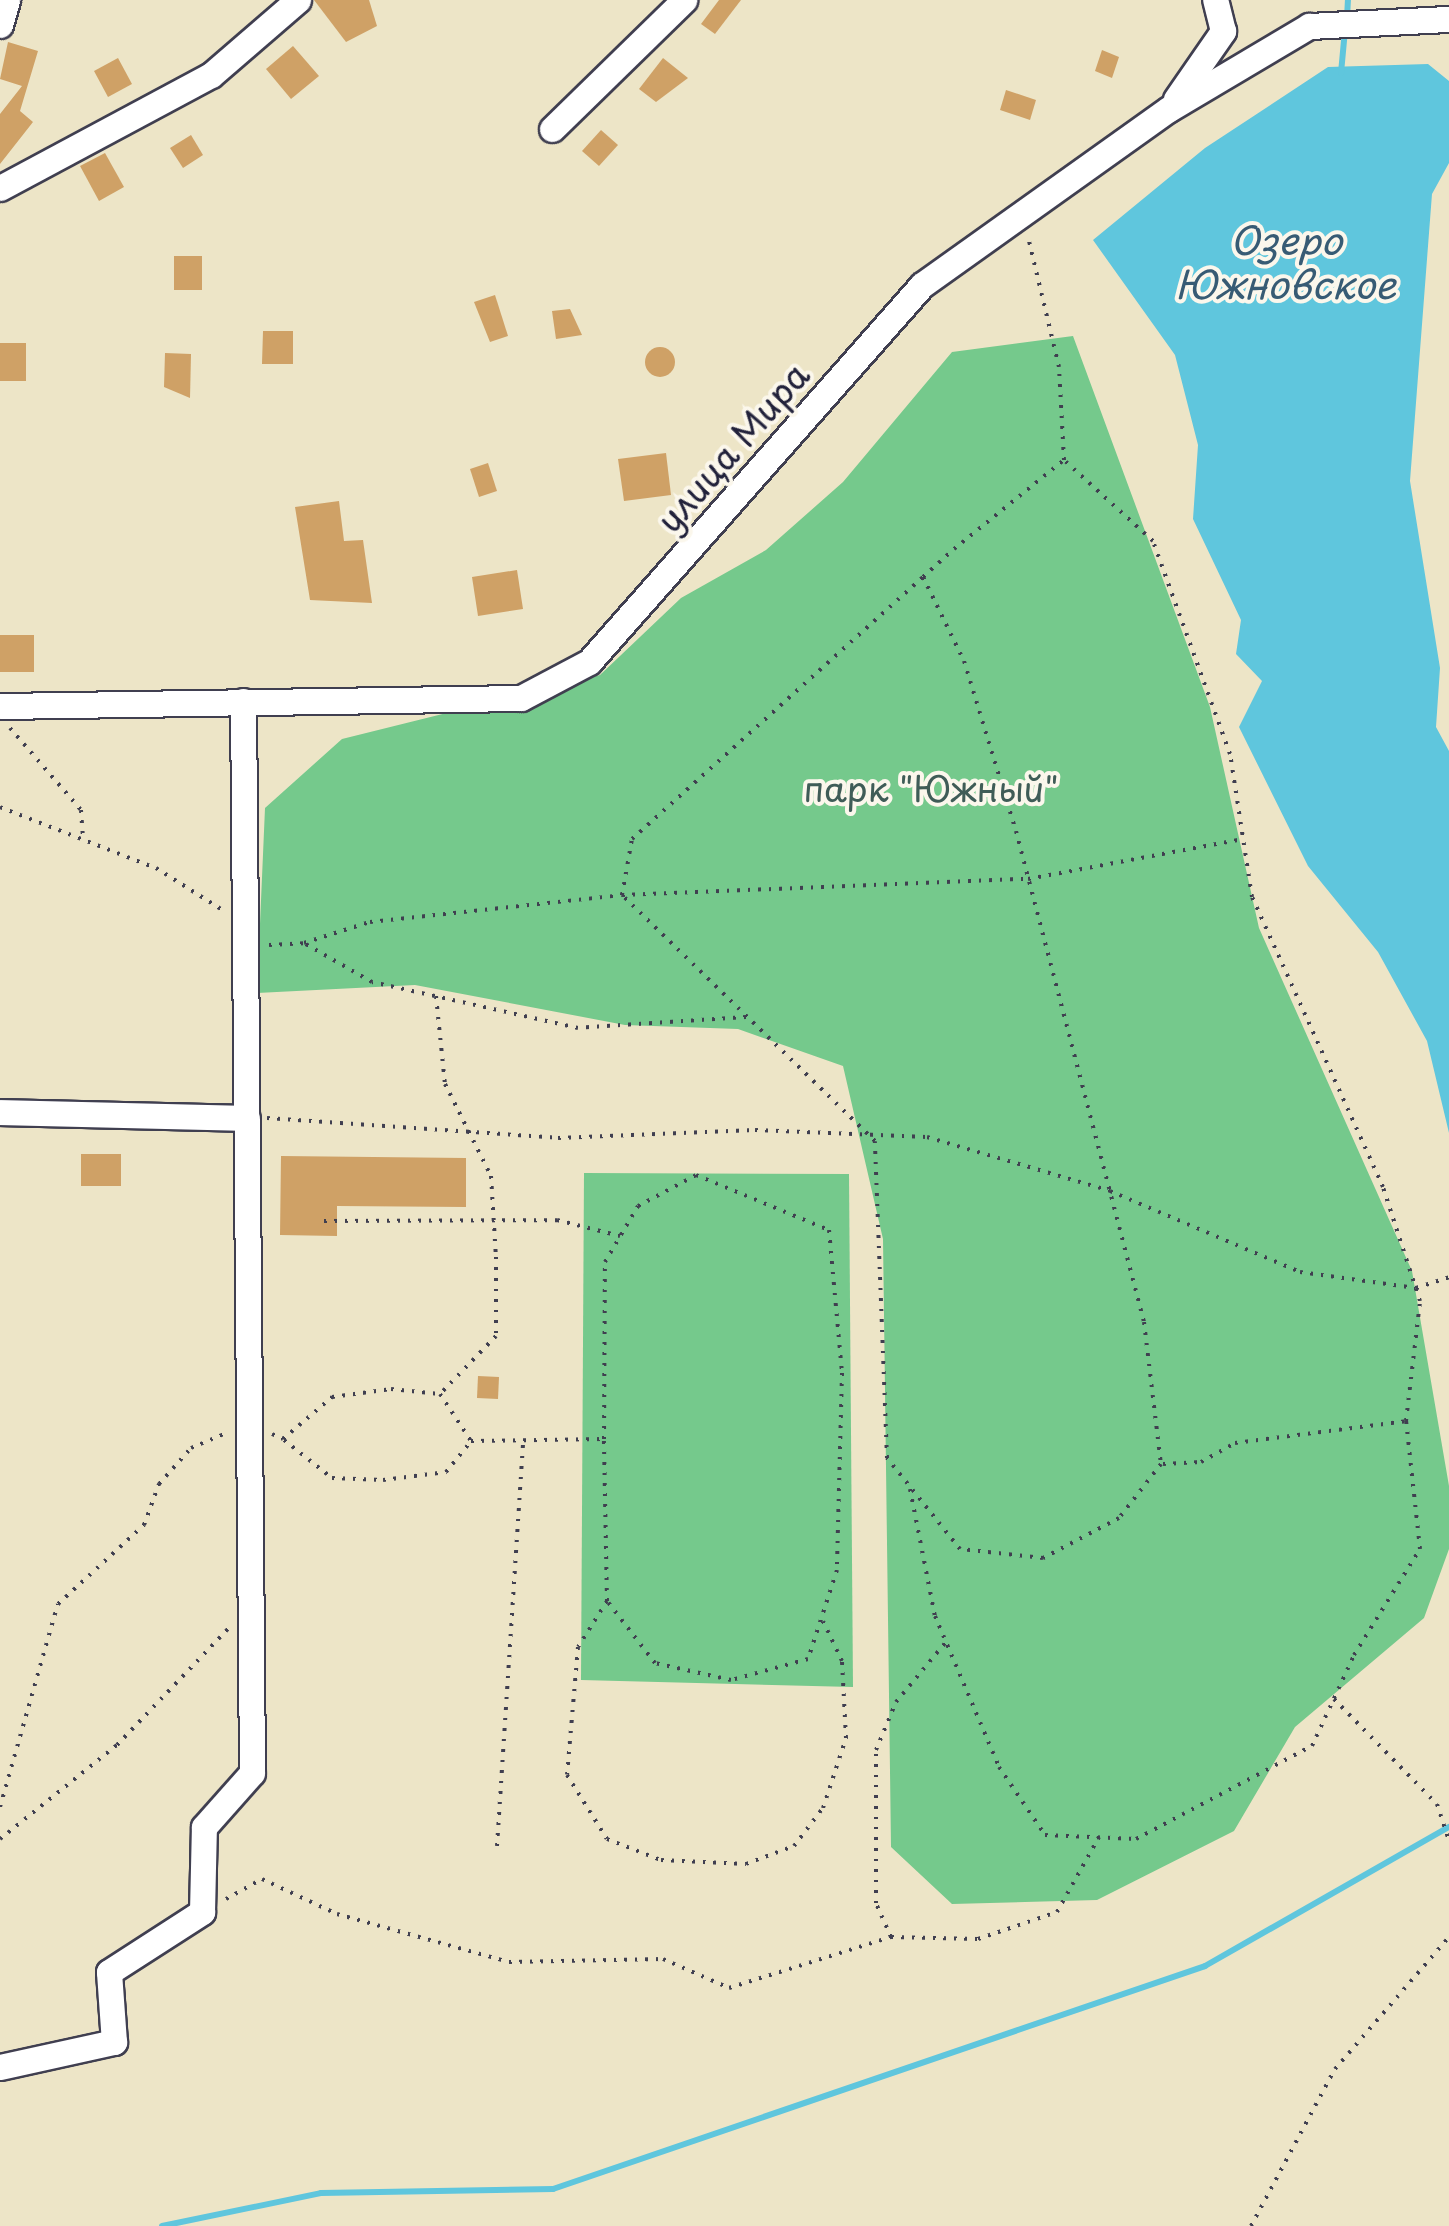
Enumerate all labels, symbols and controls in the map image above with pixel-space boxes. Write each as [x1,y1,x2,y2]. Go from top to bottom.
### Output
water label: Озеро Южновское [1176,217,1396,306]
street label: улица Мира [646,353,818,541]
park label: парк "Южный" [803,767,1059,809]

